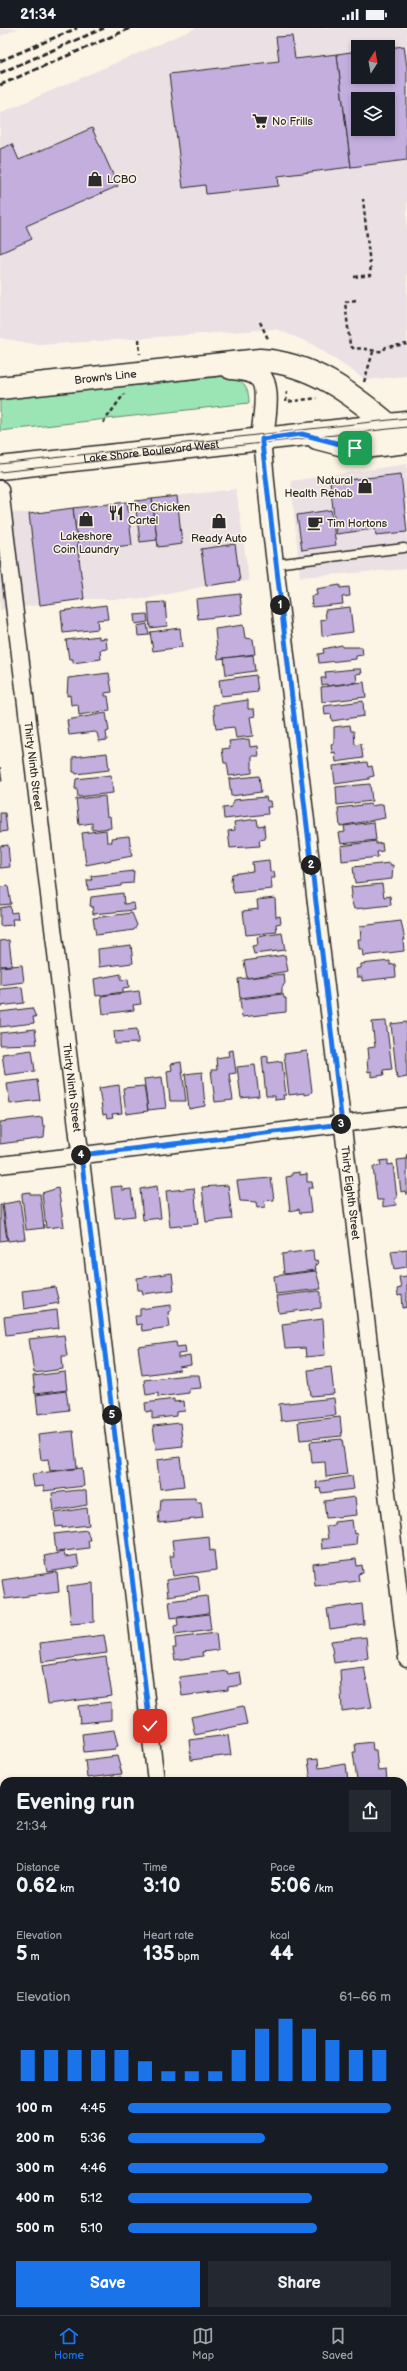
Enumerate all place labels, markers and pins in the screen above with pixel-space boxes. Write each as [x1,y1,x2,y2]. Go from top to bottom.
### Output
supermarket icon: No Frills [251,112,269,130]
place label: No Frills [272,115,313,128]
shop icon: LCBO [86,170,104,188]
place label: LCBO [107,173,137,186]
pin [338,431,372,465]
place label: Natural Health Rehab [284,474,353,500]
shop icon: Natural Health Rehab [356,477,374,495]
place label: The Chicken Cartel [128,501,190,527]
restaurant icon: The Chicken Cartel [107,504,125,522]
shop icon: Lakeshore Coin Laundry [77,510,95,528]
shop icon: Ready Auto [210,512,228,530]
cafe icon: Tim Hortons [306,514,324,532]
place label: Tim Hortons [327,517,388,530]
place label: Lakeshore Coin Laundry [53,530,119,556]
place label: Ready Auto [191,532,247,545]
pin: 1 [270,595,290,615]
pin: 2 [301,855,321,875]
pin: 3 [331,1114,351,1134]
pin: 4 [71,1145,91,1165]
pin: 5 [102,1405,122,1425]
pin [133,1709,167,1743]

